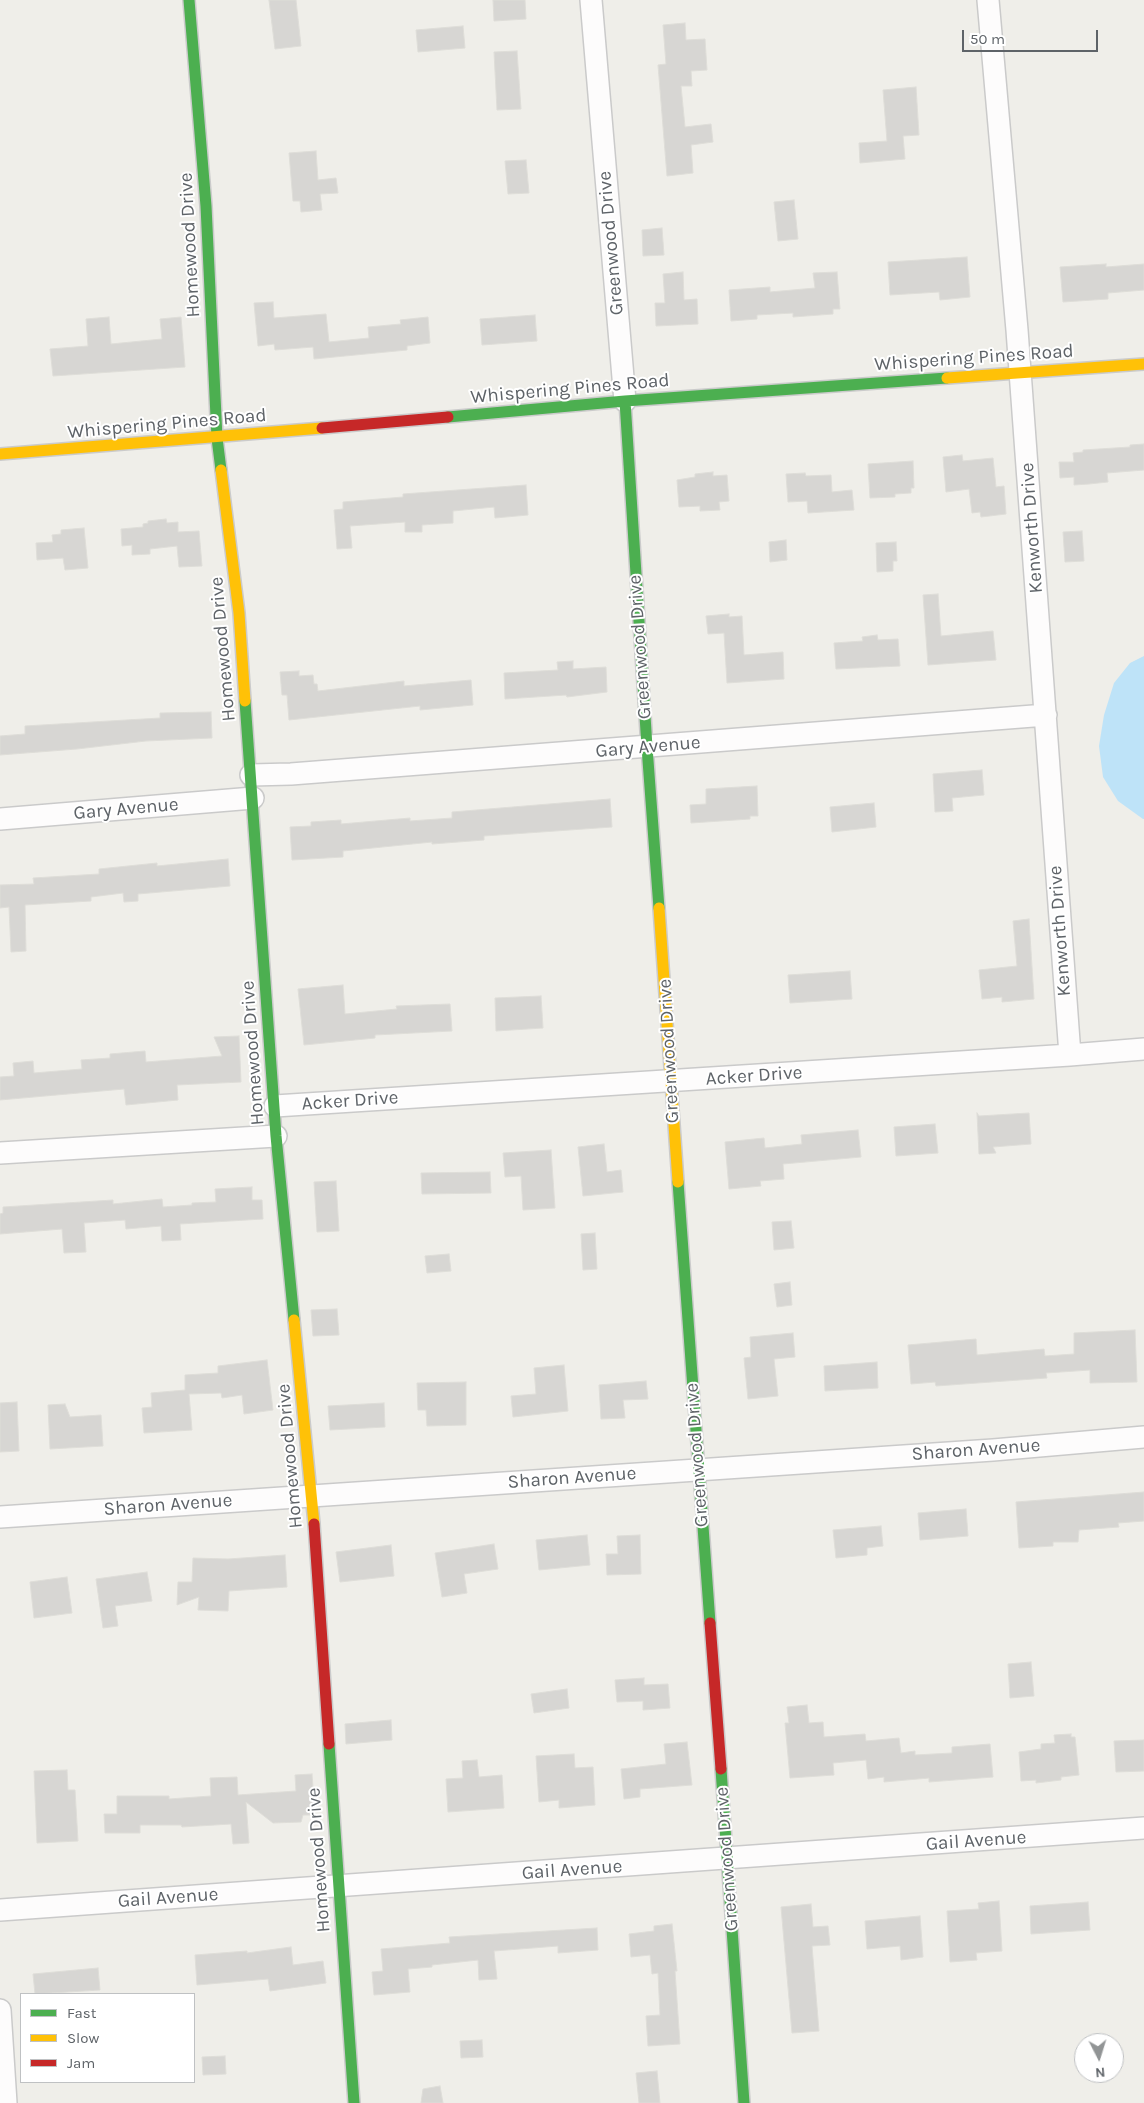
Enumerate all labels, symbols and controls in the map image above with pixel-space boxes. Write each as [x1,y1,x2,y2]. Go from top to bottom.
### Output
scale bar [964,20,1100,52]
text: 50 m [970,30,1005,48]
street label: Greenwood Drive [593,170,629,316]
street label: Homewood Drive [175,172,205,318]
street label: Whispering Pines Road [874,340,1074,376]
street label: Whispering Pines Road [469,369,671,409]
street label: Whispering Pines Road [66,404,268,444]
street label: Kenworth Drive [1016,462,1048,594]
street label: Greenwood Drive [624,574,656,720]
street label: Homewood Drive [205,576,241,722]
street label: Gary Avenue [594,731,702,763]
street label: Gary Avenue [72,793,180,825]
street label: Kenworth Drive [1044,865,1076,997]
street label: Greenwood Drive [654,978,684,1124]
street label: Homewood Drive [237,980,269,1126]
street label: Acker Drive [705,1061,803,1091]
street label: Acker Drive [301,1086,399,1116]
street label: Greenwood Drive [681,1382,713,1528]
street label: Homewood Drive [272,1383,308,1529]
street label: Sharon Avenue [911,1434,1041,1466]
street label: Sharon Avenue [507,1462,637,1494]
street label: Sharon Avenue [103,1489,233,1521]
street label: Greenwood Drive [711,1786,743,1932]
street label: Homewood Drive [303,1787,335,1933]
street label: Gail Avenue [925,1826,1027,1856]
street label: Gail Avenue [521,1855,623,1885]
street label: Gail Avenue [117,1883,219,1913]
legend [20,1993,195,2083]
text: Fast [67,2004,96,2022]
text: Slow [67,2029,99,2047]
north arrow [1074,2033,1124,2083]
text: Jam [67,2054,95,2072]
text: N [1095,2064,1106,2081]

